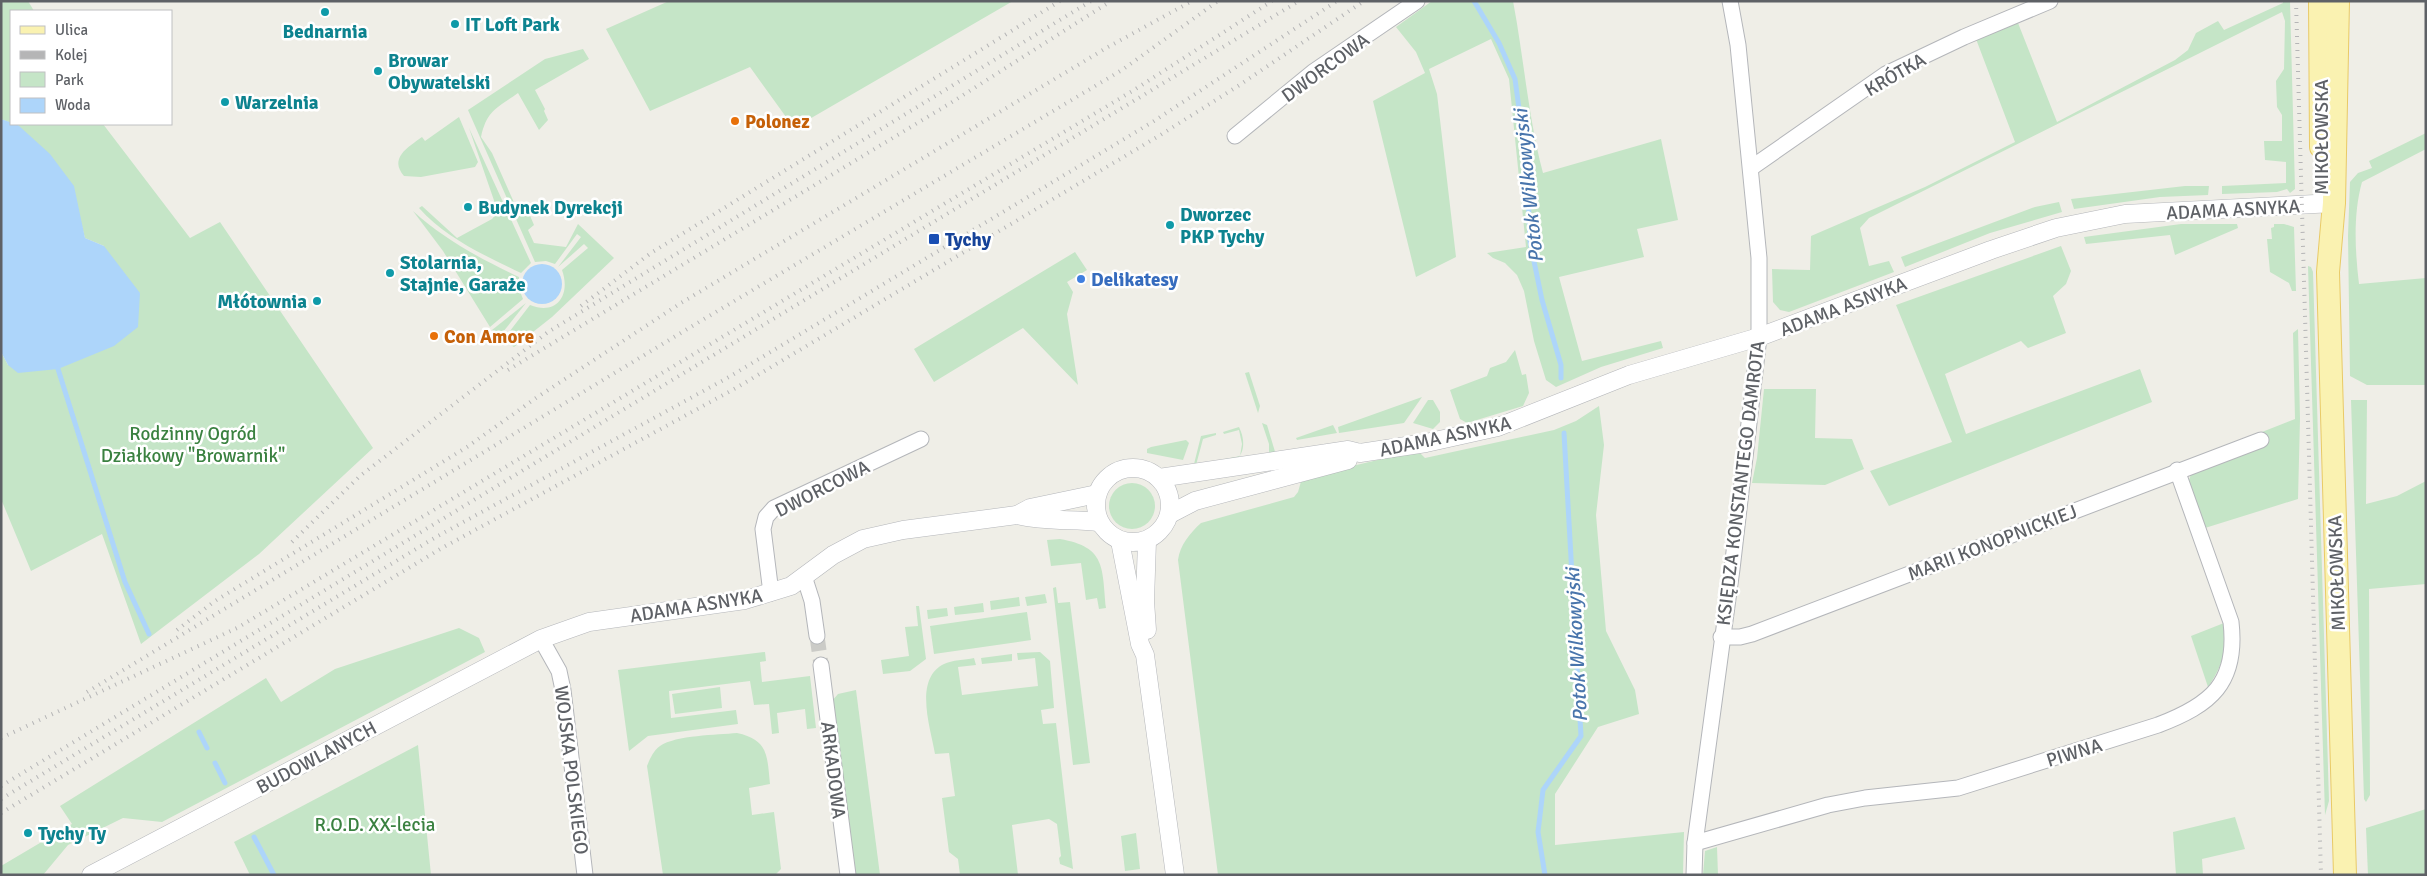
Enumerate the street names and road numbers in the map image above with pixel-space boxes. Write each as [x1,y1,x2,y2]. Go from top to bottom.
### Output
street label: DWORCOWA [1277,28,1375,108]
street label: KRÓTKA [1861,48,1931,102]
street label: MIKOŁOWSKA [2310,79,2334,195]
street label: ADAMA ASNYKA [2166,194,2301,225]
street label: ADAMA ASNYKA [1776,272,1911,342]
street label: KSIĘDZA KONSTANTEGO DAMROTA [1712,339,1770,627]
street label: ADAMA ASNYKA [1377,411,1514,463]
street label: DWORCOWA [771,455,874,523]
street label: MARII KONOPNICKIEJ [1904,500,2081,586]
street label: MIKOŁOWSKA [2323,514,2351,631]
street label: ADAMA ASNYKA [628,584,765,628]
street label: WOJSKA POLSKIEGO [549,684,593,856]
street label: BUDOWLANYCH [252,716,381,800]
street label: ARKADOWA [815,720,851,821]
street label: PIWNA [2044,733,2105,773]

